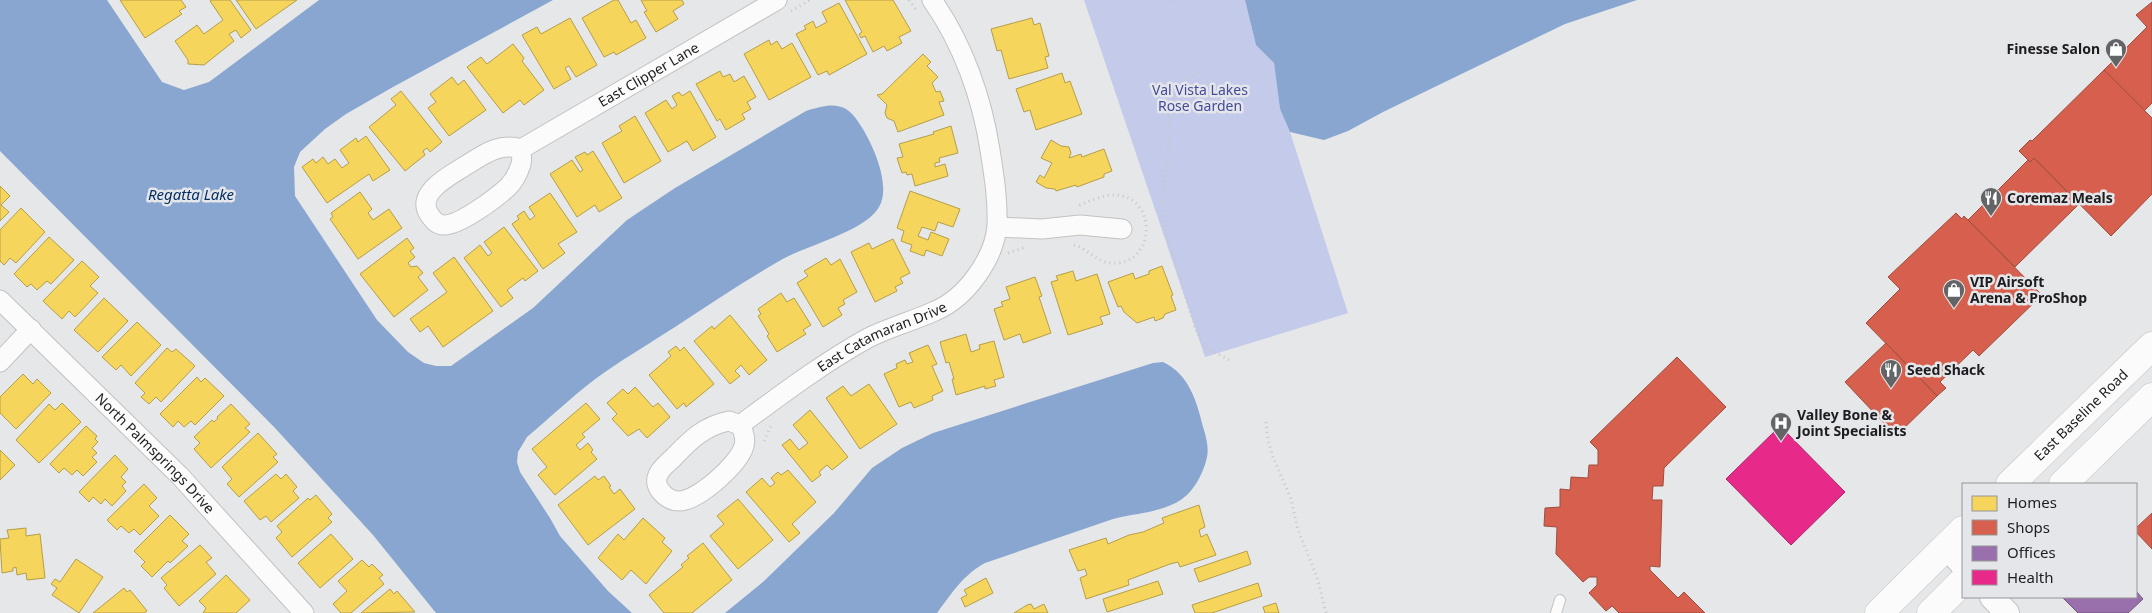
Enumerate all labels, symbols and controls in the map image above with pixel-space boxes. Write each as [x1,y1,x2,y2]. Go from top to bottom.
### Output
street label: East Clipper Lane [595,37,702,111]
shop icon: Finesse Salon [2104,37,2128,68]
place label: Finesse Salon [2006,39,2100,58]
park label: Val Vista Lakes Rose Garden [1152,80,1248,115]
water label: Regatta Lake [148,184,234,204]
restaurant icon: Coremaz Meals [1979,186,2003,217]
place label: Coremaz Meals [2007,188,2113,207]
place label: VIP Airsoft Arena & ProShop [1970,272,2087,307]
shop icon: VIP Airsoft Arena & ProShop [1942,278,1966,309]
street label: East Catamaran Drive [813,297,950,376]
restaurant icon: Seed Shack [1879,358,1903,389]
place label: Seed Shack [1907,360,1985,379]
street label: East Baseline Road [2030,365,2132,465]
street label: North Palmsprings Drive [92,388,219,517]
place label: Valley Bone & Joint Specialists [1795,405,1907,440]
hospital icon: Valley Bone & Joint Specialists [1769,411,1793,442]
legend [1962,483,2137,598]
text: Homes [2007,492,2057,512]
text: Shops [2007,517,2050,537]
text: Offices [2007,542,2056,562]
text: Health [2007,567,2054,587]

